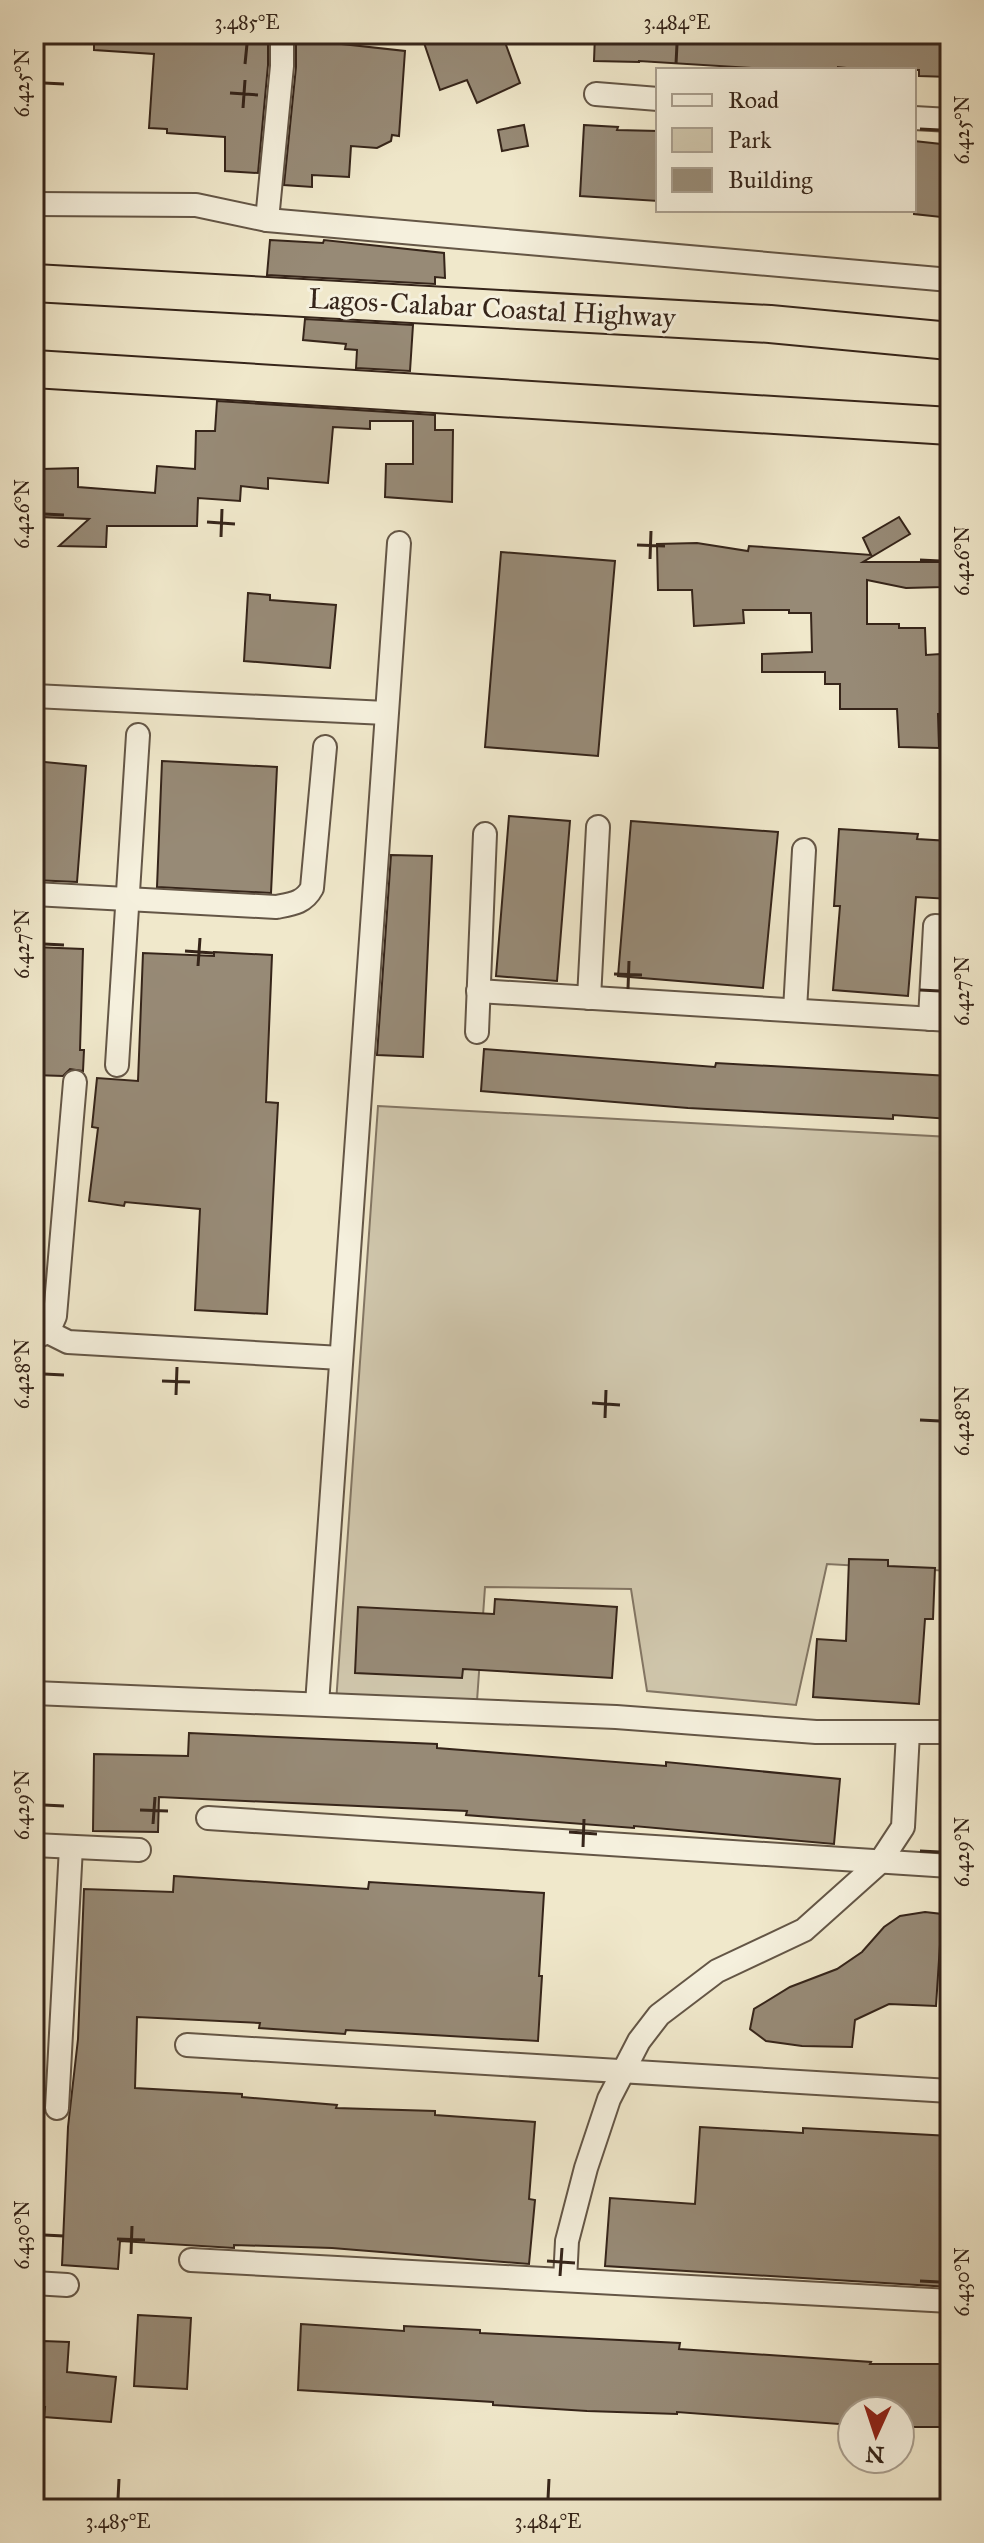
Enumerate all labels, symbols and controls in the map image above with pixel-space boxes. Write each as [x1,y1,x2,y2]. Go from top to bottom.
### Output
text: 3.485°E [215,10,279,34]
text: 3.484°E [644,10,710,34]
text: 6.425°N [10,48,34,117]
legend [656,68,916,212]
text: Road [728,85,779,115]
text: 6.425°N [950,95,974,164]
text: Park [728,125,772,155]
text: Building [728,165,813,195]
street label: Lagos-Calabar Coastal Highway [307,281,677,335]
text: 6.426°N [10,479,34,549]
text: 6.426°N [950,526,974,596]
text: 6.427°N [10,909,34,979]
text: 6.427°N [950,956,974,1026]
text: 6.428°N [10,1339,34,1409]
text: 6.428°N [950,1386,974,1456]
text: 6.429°N [10,1770,34,1840]
text: 6.429°N [950,1817,974,1887]
text: 6.430°N [10,2200,34,2270]
text: 6.430°N [950,2247,974,2317]
north arrow [836,2395,916,2475]
text: N [865,2440,885,2468]
text: 3.485°E [86,2509,150,2533]
text: 3.484°E [515,2509,581,2533]

